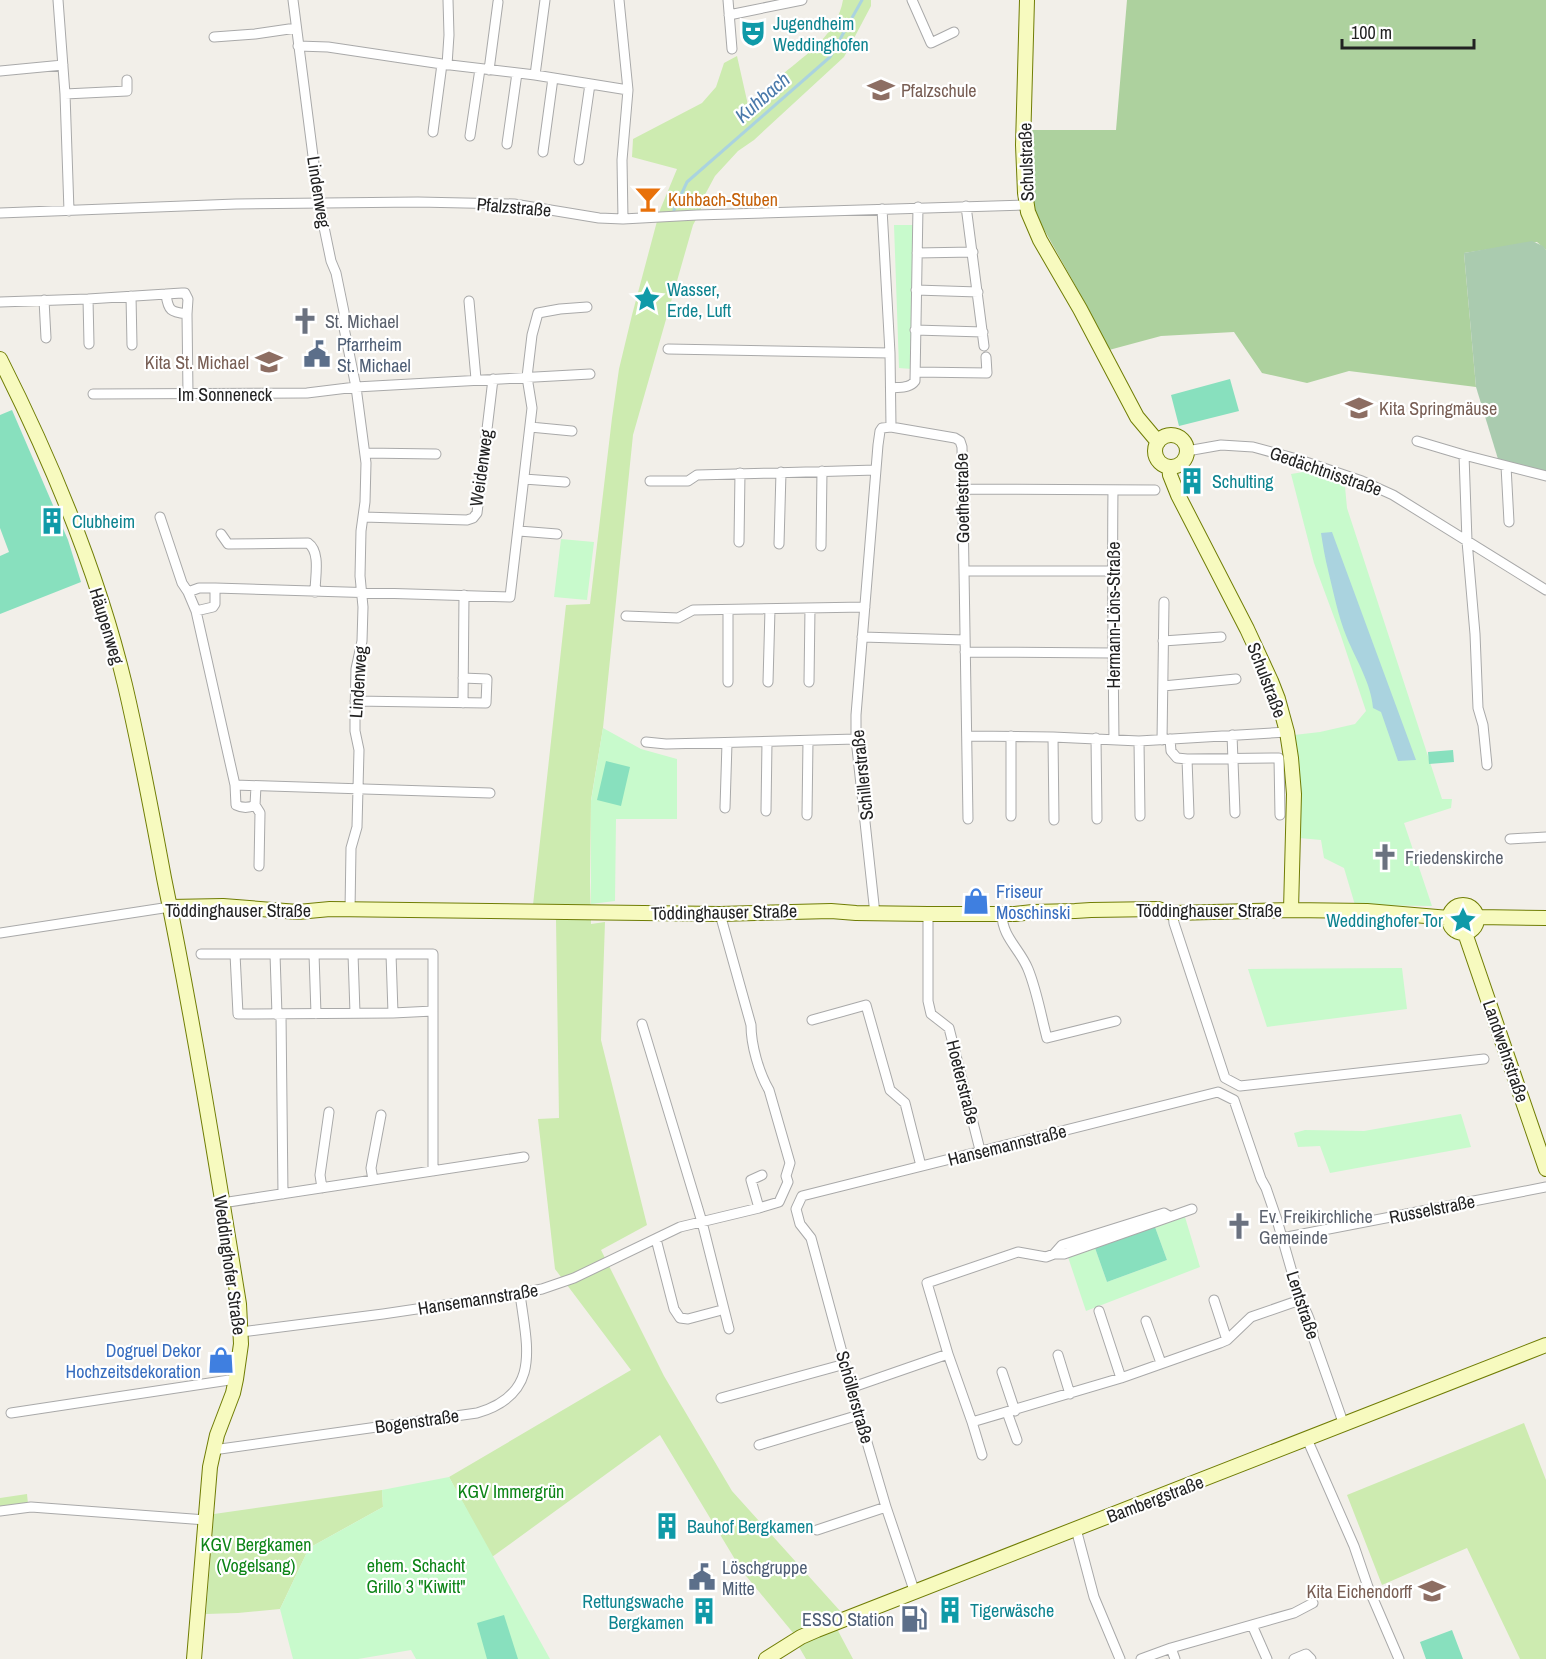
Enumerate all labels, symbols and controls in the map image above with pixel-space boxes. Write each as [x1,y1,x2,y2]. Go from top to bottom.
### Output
place label: Jugendheim Weddinghofen [773,11,869,57]
scale bar [1342,12,1474,50]
theatre icon: Jugendheim Weddinghofen [738,18,768,48]
text: 100 m [1351,20,1392,45]
water label: Kuhbach [729,66,795,128]
school or university icon: Pfalzschule [866,75,896,105]
place label: Pfalzschule [901,78,976,103]
street label: Schulstraße [1012,122,1040,202]
street label: Lindenweg [301,154,337,230]
bar icon: Kuhbach-Stuben [633,184,663,214]
place label: Kuhbach-Stuben [668,187,778,212]
street label: Pfalzstraße [476,191,552,223]
place label: Wasser, Erde, Luft [667,277,731,323]
place icon: Wasser, Erde, Luft [632,284,662,314]
church icon: St. Michael [290,306,320,336]
place label: St. Michael [325,309,399,334]
place label: Pfarrheim St. Michael [337,332,411,378]
public building icon: Pfarrheim St. Michael [302,339,332,369]
school or university icon: Kita St. Michael [254,347,284,377]
place label: Kita St. Michael [145,350,249,375]
street label: Im Sonneneck [178,382,273,407]
school or university icon: Kita Springmäuse [1344,393,1374,423]
place label: Kita Springmäuse [1379,396,1497,421]
street label: Weidenweg [463,427,499,508]
street label: Gedächtnisstraße [1266,440,1386,502]
street label: Goethestraße [949,453,975,543]
building icon: Schulting [1177,466,1207,496]
place label: Schulting [1212,469,1274,494]
building icon: Clubheim [37,506,67,536]
place label: Clubheim [72,509,135,534]
street label: Hermann-Löns-Straße [1101,542,1126,688]
street label: Häupenweg [84,585,131,668]
street label: Schulstraße [1241,639,1293,721]
street label: Lindenweg [343,644,373,719]
street label: Schillerstraße [845,728,879,822]
church icon: Friedenskirche [1370,842,1400,872]
place label: Friedenskirche [1405,845,1503,870]
place label: Friseur Moschinski [996,879,1071,925]
shop icon: Friseur Moschinski [961,886,991,916]
street label: Töddinghauser Straße [165,898,311,923]
street label: Töddinghauser Straße [651,898,797,926]
street label: Töddinghauser Straße [1136,898,1282,923]
place icon: Weddinghofer Tor [1448,905,1478,935]
place label: Weddinghofer Tor [1326,908,1443,933]
street label: Landwehrstraße [1477,997,1535,1105]
street label: Hoeterstraße [940,1037,986,1127]
street label: Hansemannstraße [945,1118,1069,1172]
street label: Russelstraße [1387,1188,1477,1230]
street label: Weddinghofer Straße [208,1194,252,1336]
place label: Ev. Freikirchliche Gemeinde [1259,1204,1373,1250]
church icon: Ev. Freikirchliche Gemeinde [1224,1211,1254,1241]
street label: Lentstraße [1280,1268,1326,1342]
street label: Hansemannstraße [416,1277,540,1321]
place label: Dogruel Dekor Hochzeitsdekoration [66,1338,201,1384]
shop icon: Dogruel Dekor Hochzeitsdekoration [206,1345,236,1375]
street label: Schöllerstraße [830,1348,880,1446]
street label: Bogenstraße [373,1403,461,1439]
street label: Bambergstraße [1103,1469,1207,1529]
park label: KGV Immergrün [458,1479,564,1504]
building icon: Bauhof Bergkamen [652,1511,682,1541]
place label: Bauhof Bergkamen [687,1514,813,1539]
park label: KGV Bergkamen (Vogelsang) [201,1532,311,1578]
park label: ehem. Schacht Grillo 3 "Kiwitt" [366,1553,466,1599]
place label: Löschgruppe Mitte [722,1555,807,1601]
public building icon: Löschgruppe Mitte [687,1562,717,1592]
school or university icon: Kita Eichendorff [1417,1576,1447,1606]
place label: Kita Eichendorff [1306,1579,1412,1604]
place label: Rettungswache Bergkamen [582,1589,684,1635]
building icon: Tigerwäsche [935,1595,965,1625]
building icon: Rettungswache Bergkamen [689,1596,719,1626]
place label: Tigerwäsche [970,1598,1054,1623]
fuel station icon: ESSO Station [899,1604,929,1634]
place label: ESSO Station [802,1607,894,1632]

